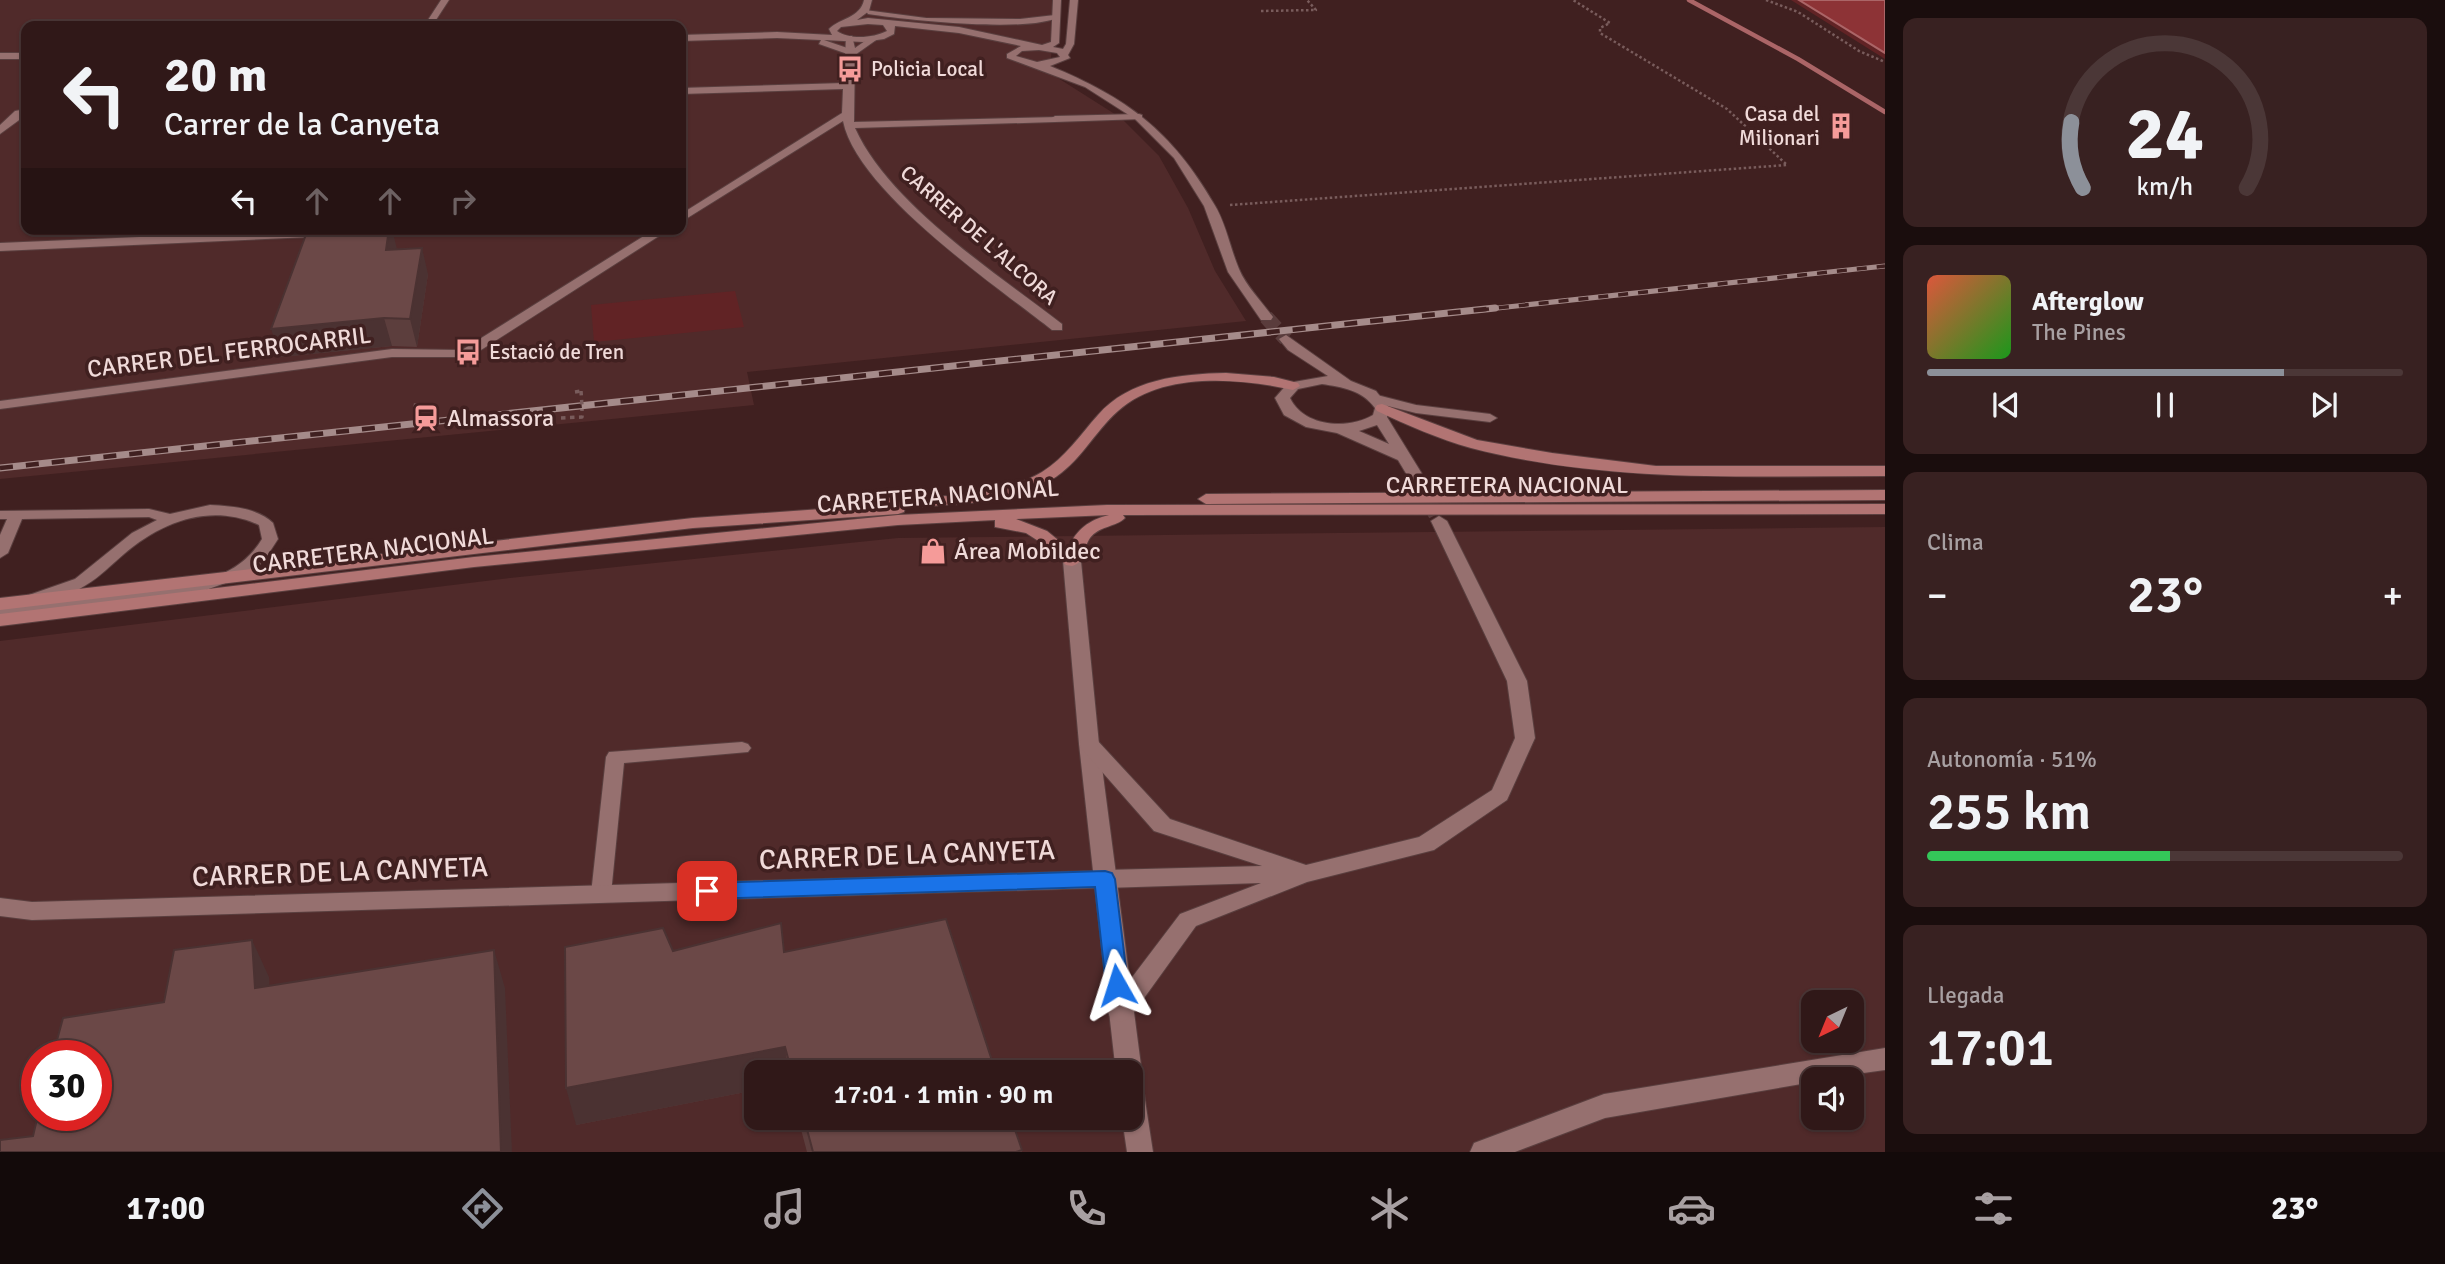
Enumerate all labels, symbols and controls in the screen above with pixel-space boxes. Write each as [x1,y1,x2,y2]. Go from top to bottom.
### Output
text: 20 m [164,45,267,105]
icon: left [49,49,140,140]
bus stop icon: Policia Local [835,54,865,84]
place label: Policia Local [871,56,984,82]
text: 24 [2126,91,2204,180]
place label: Casa del Milionari [1739,101,1820,151]
text: Carrer de la Canyeta [164,105,440,144]
building icon: Casa del Milionari [1826,111,1856,141]
street label: CARRER DE L'ALCORA [895,160,1063,311]
text: km/h [2137,171,2193,202]
icon: left [225,182,263,220]
icon: ahead [298,182,336,220]
icon: ahead [371,182,409,220]
icon: right [444,182,482,220]
text: Afterglow [2032,286,2144,318]
text: The Pines [2032,318,2126,347]
street label: CARRER DEL FERROCARRIL [85,320,373,384]
bus stop icon: Estació de Tren [453,337,483,367]
place label: Estació de Tren [489,339,624,365]
icon: previous [1987,386,2025,424]
icon: pause [2146,386,2184,424]
icon: next [2305,386,2343,424]
station icon: Almassora [411,403,441,433]
place label: Almassora [447,403,554,433]
street label: CARRETERA NACIONAL [1386,470,1628,500]
street label: CARRETERA NACIONAL [816,473,1060,519]
street label: CARRETERA NACIONAL [251,520,495,580]
text: Clima [1927,528,1984,557]
shop icon: Área Mobildec [918,536,948,566]
place label: Área Mobildec [954,536,1101,566]
text: 23° [2127,563,2203,627]
text: − [1927,572,1948,619]
text: + [2382,572,2403,619]
text: Autonomía · 51% [1927,745,2097,774]
text: 255 km [1927,780,2091,844]
street label: CARRER DE LA CANYETA [758,833,1056,877]
street label: CARRER DE LA CANYETA [191,850,489,894]
pin [677,861,737,921]
icon: arrive [688,872,726,910]
position arrow [1080,948,1154,1022]
text: Llegada [1927,981,2004,1010]
north arrow [1801,990,1864,1054]
map controls [1801,990,1864,1130]
text: 17:01 [1927,1016,2054,1080]
speed limit sign: 30 [21,1040,112,1131]
button: sound [1801,1067,1864,1130]
text: 17:01 · 1 min · 90 m [834,1079,1053,1111]
icon: directions [458,1184,507,1233]
icon: music [760,1184,809,1233]
icon: phone [1062,1184,1111,1233]
icon: climate [1365,1184,1414,1233]
icon: car [1667,1184,1716,1233]
icon: filters [1969,1184,2018,1233]
text: 17:00 [127,1189,205,1228]
text: 23° [2271,1189,2318,1228]

